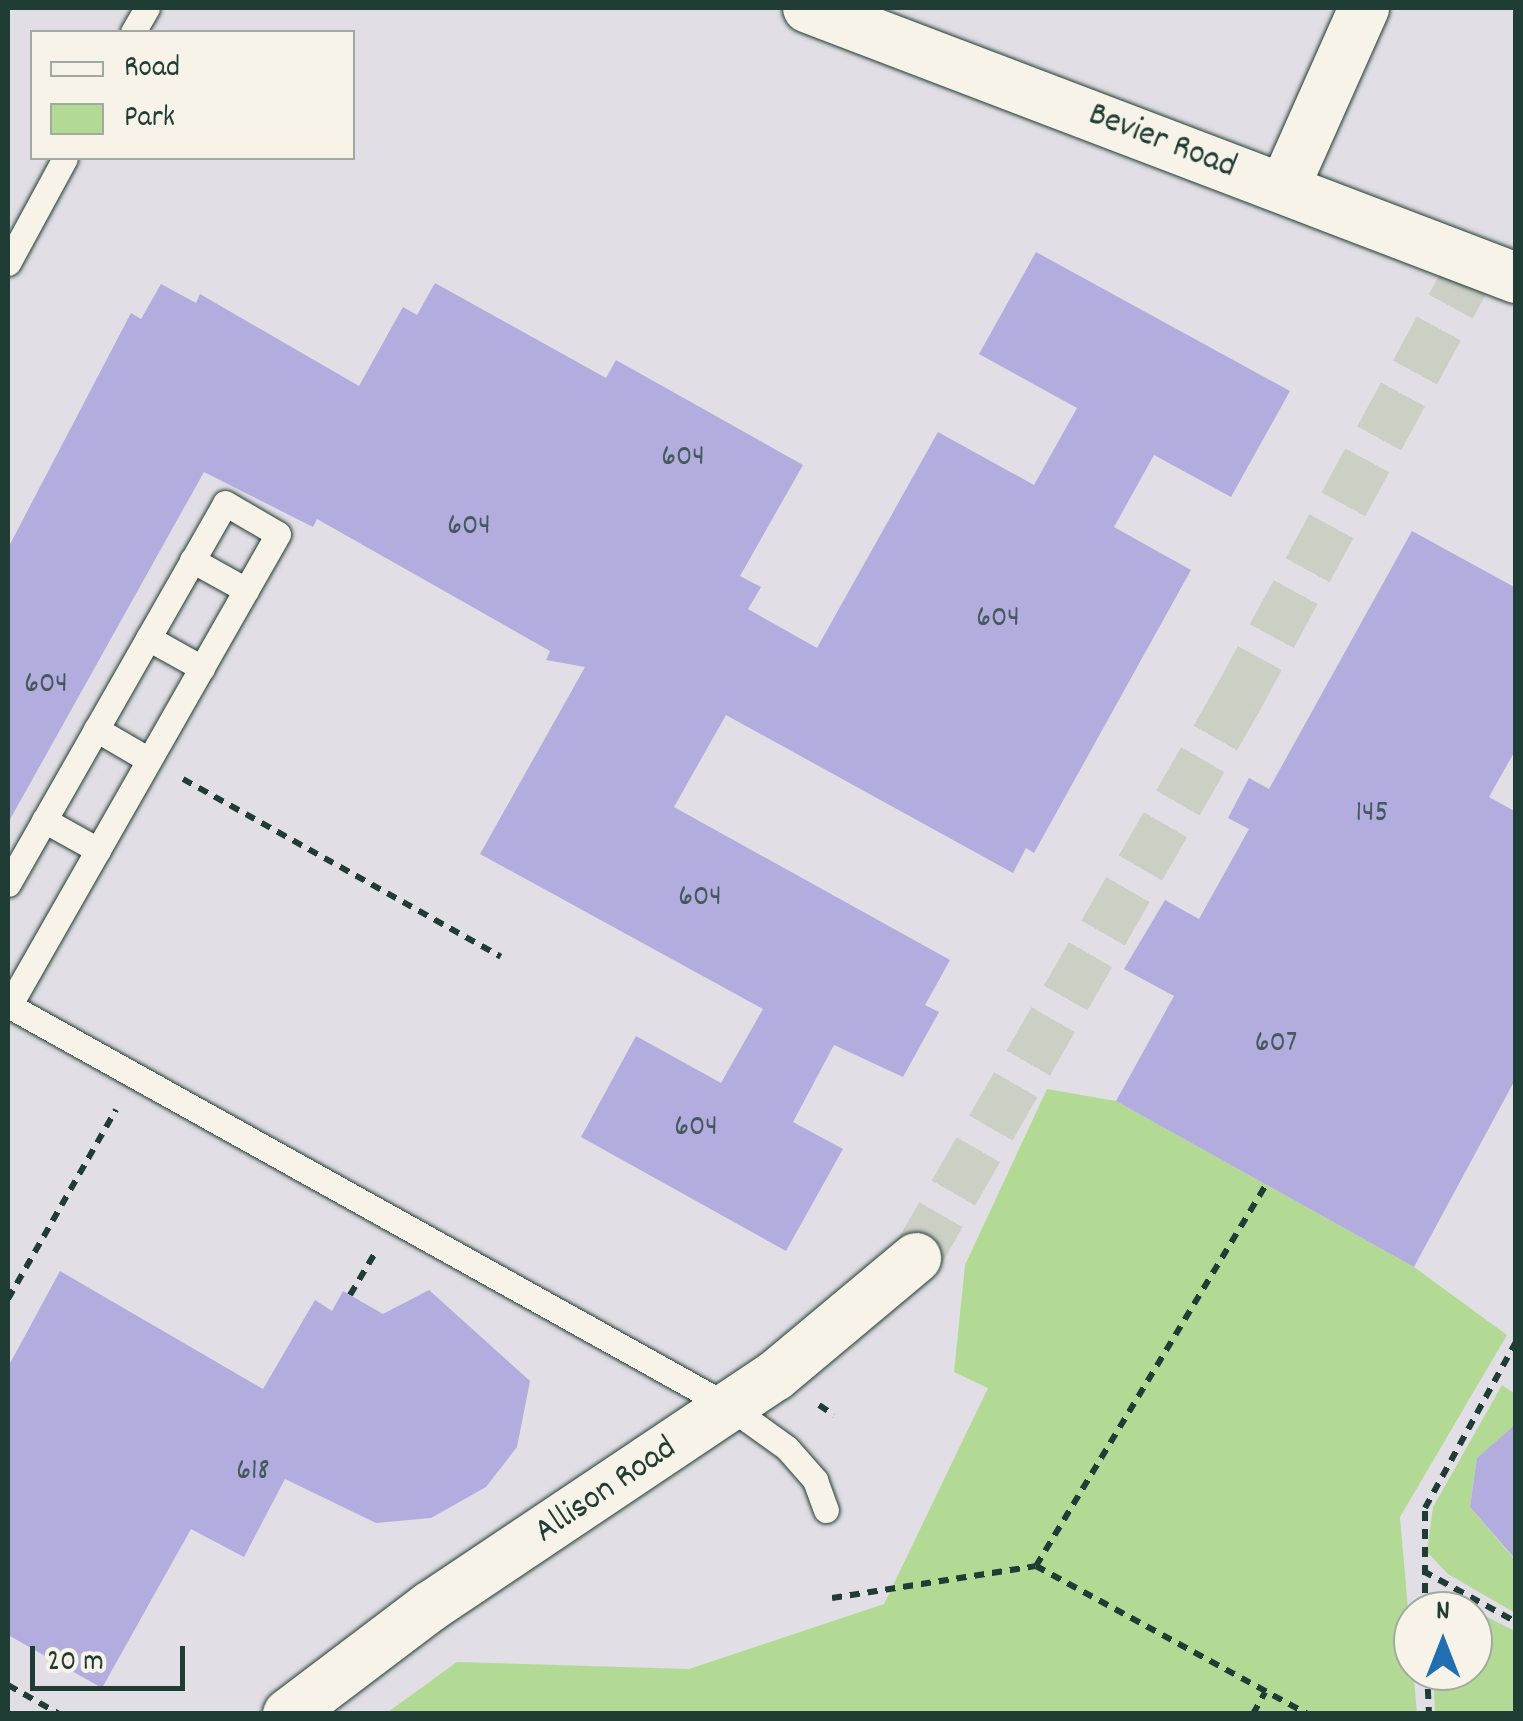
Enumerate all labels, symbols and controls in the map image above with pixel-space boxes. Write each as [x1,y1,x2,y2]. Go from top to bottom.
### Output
legend [30,30,355,160]
text: Road [124,48,180,91]
street label: Bevier Road [1082,95,1242,189]
text: Park [124,98,175,141]
house number: 604 [661,441,705,477]
house number: 604 [447,510,491,546]
house number: 604 [976,602,1020,638]
house number: 604 [24,668,68,704]
house number: 145 [1356,797,1388,833]
house number: 604 [678,881,722,917]
house number: 607 [1255,1027,1297,1063]
house number: 604 [674,1111,718,1147]
street label: Allison Road [527,1428,685,1554]
house number: 618 [236,1455,270,1491]
north arrow [1393,1591,1493,1691]
text: N [1436,1593,1450,1633]
scale bar [35,1626,190,1688]
text: 20 m [47,1642,104,1685]

